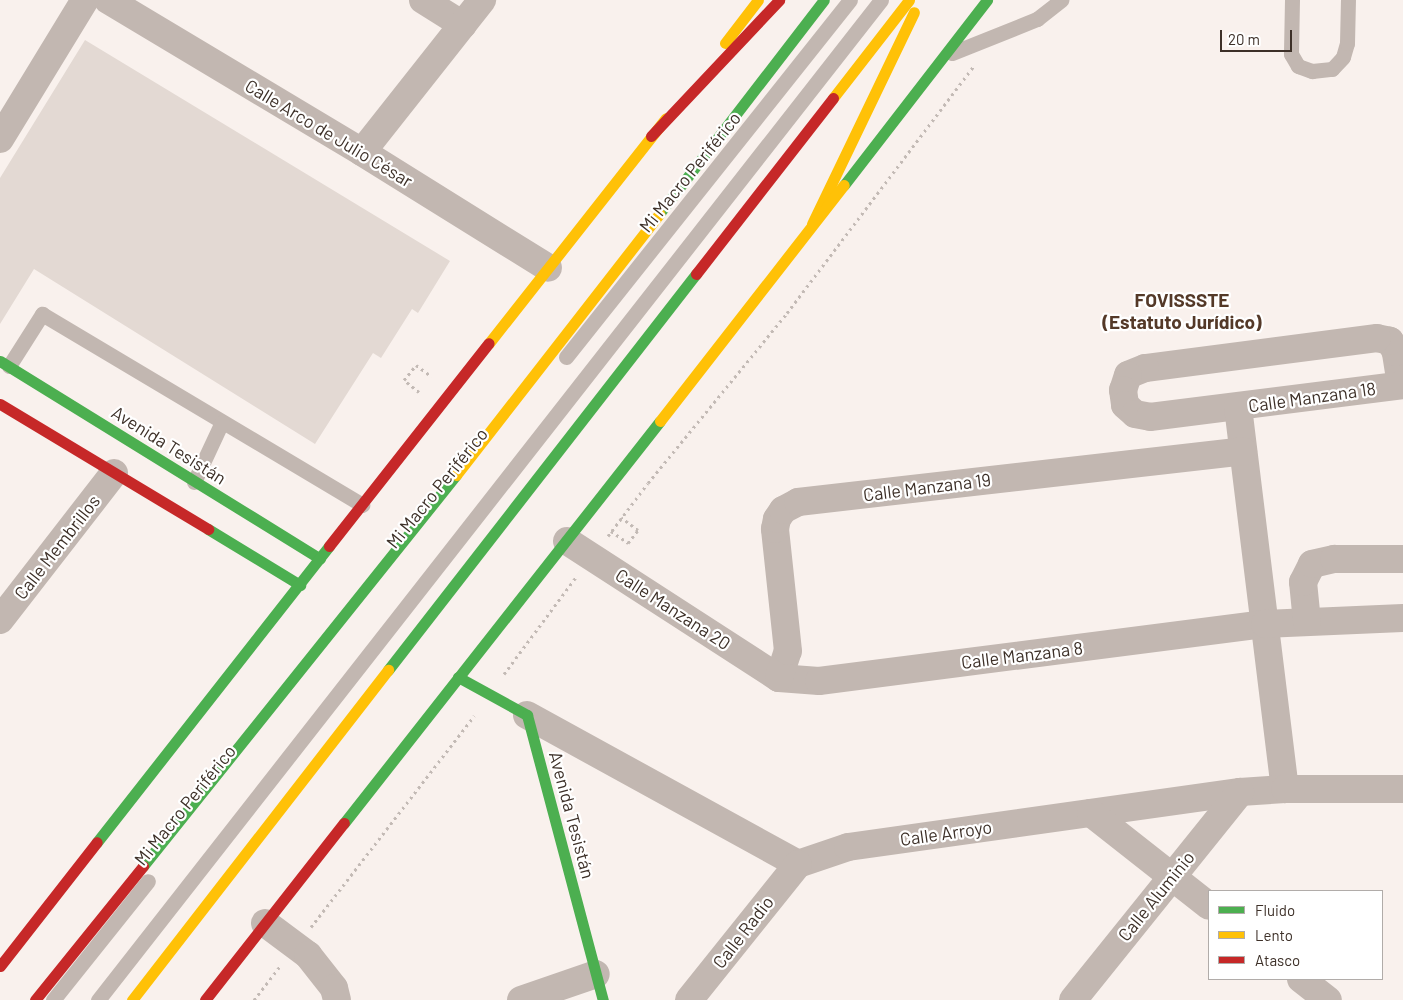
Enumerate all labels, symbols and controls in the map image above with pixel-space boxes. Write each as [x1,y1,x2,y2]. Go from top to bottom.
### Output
scale bar [1223,20,1296,52]
text: 20 m [1228,30,1260,48]
street label: Calle Arco de Julio César [241,74,417,192]
street label: Mi Macro Periférico [635,107,745,237]
district label: FOVISSSTE (Estatuto Jurídico) [1102,289,1262,333]
street label: Calle Manzana 18 [1247,377,1377,417]
street label: Avenida Tesistán [108,401,230,489]
street label: Mi Macro Periférico [382,423,492,553]
street label: Calle Manzana 19 [862,468,992,506]
street label: Calle Membrillos [10,491,104,603]
street label: Calle Manzana 20 [611,564,735,654]
street label: Calle Manzana 8 [960,637,1084,673]
street label: Mi Macro Periférico [130,740,240,870]
street label: Avenida Tesistán [545,749,599,881]
street label: Calle Arroyo [899,816,993,850]
street label: Calle Aluminio [1113,847,1199,945]
legend [1208,890,1383,980]
street label: Calle Radio [708,892,778,972]
text: Fluido [1255,901,1295,919]
text: Lento [1255,926,1293,944]
text: Atasco [1255,951,1300,969]

